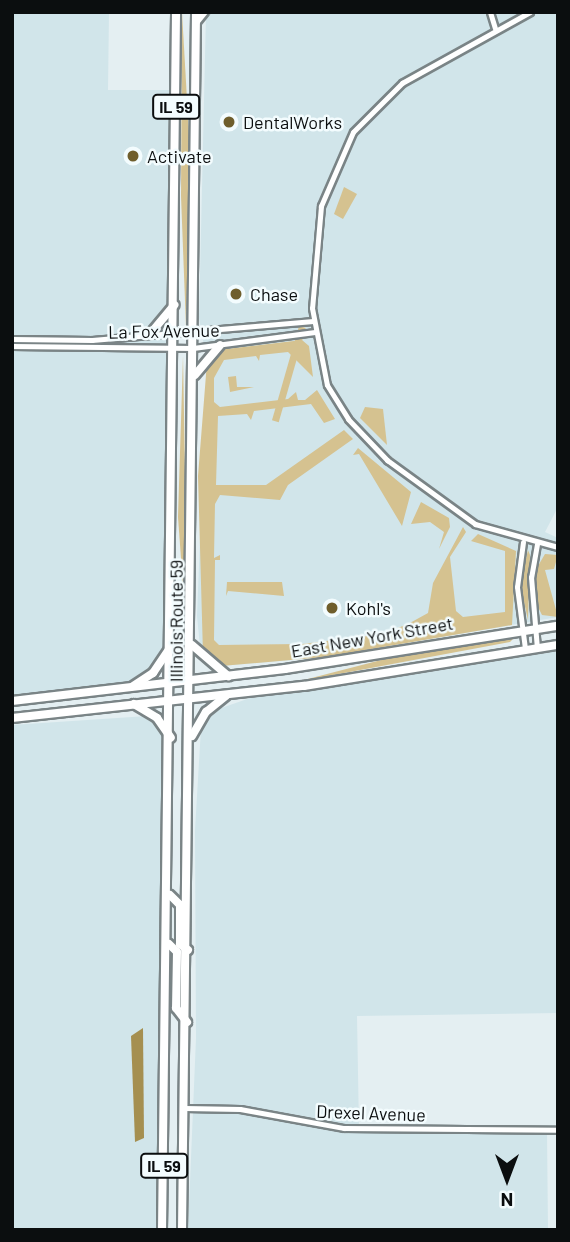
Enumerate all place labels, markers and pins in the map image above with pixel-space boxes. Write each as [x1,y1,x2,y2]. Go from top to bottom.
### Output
place label: DentalWorks [243,111,342,133]
marker: DentalWorks [221,114,237,130]
place label: Activate [147,145,212,167]
marker: Activate [125,148,141,164]
place label: Chase [250,283,298,305]
marker: Chase [228,286,244,302]
place label: Kohl's [346,597,391,619]
marker: Kohl's [324,600,340,616]

